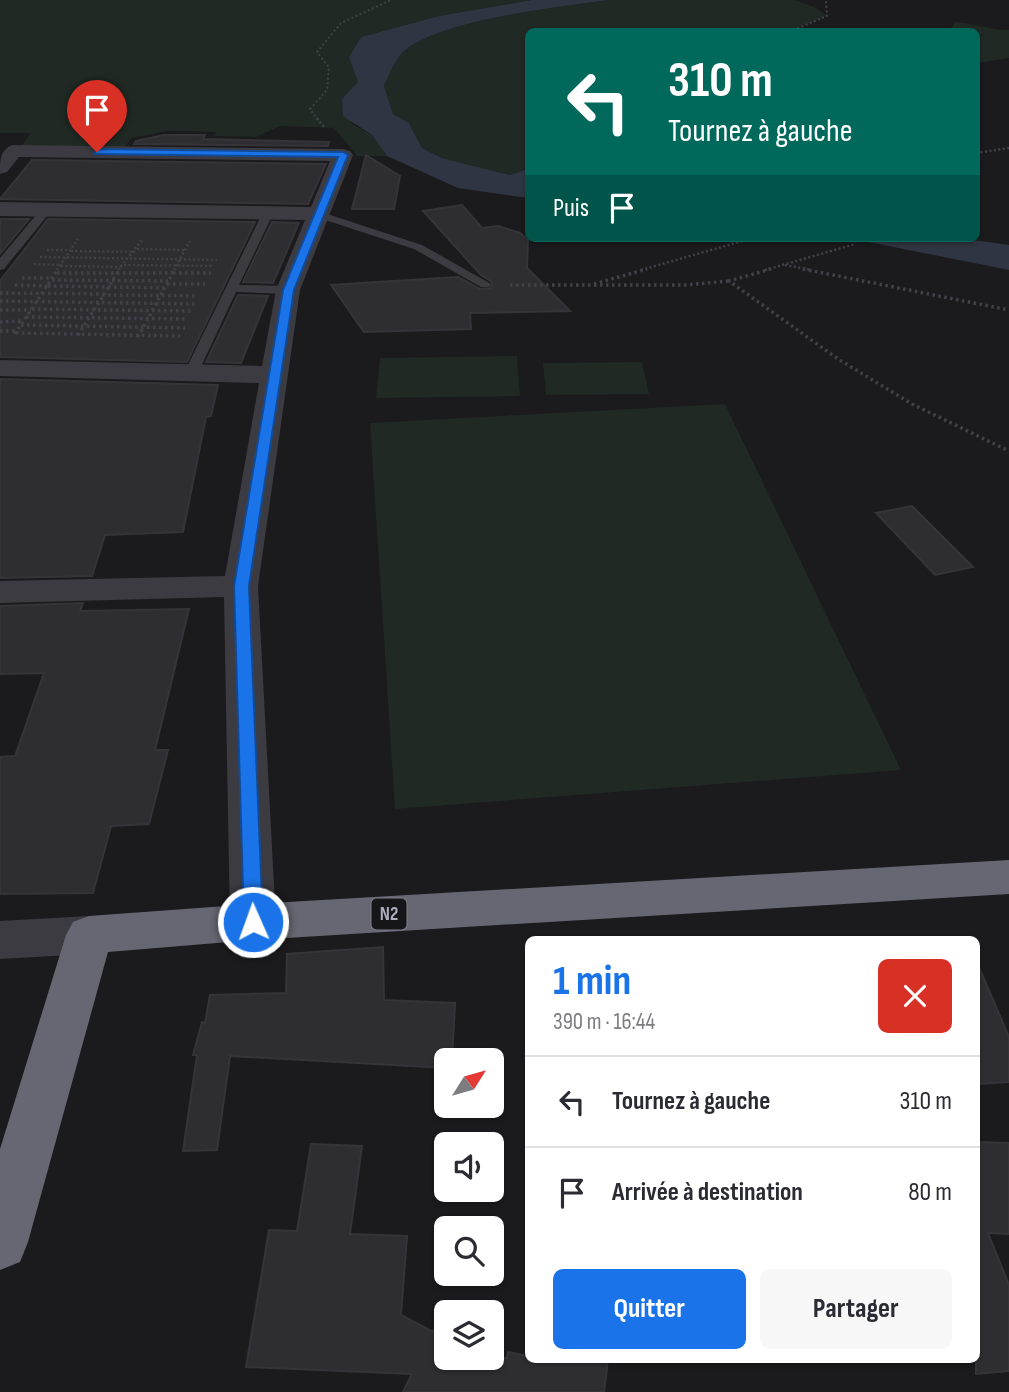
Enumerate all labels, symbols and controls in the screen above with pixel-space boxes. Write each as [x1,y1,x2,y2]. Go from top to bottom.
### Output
text: 310 m [668,52,773,111]
icon: left [553,56,644,147]
pin [67,80,127,152]
icon: arrive [78,91,116,129]
text: Tournez à gauche [668,112,853,151]
icon: arrive [603,189,641,227]
text: Puis [553,193,589,224]
position arrow [216,885,290,959]
road number: N2 [372,898,406,930]
text: 1 min [553,956,631,1007]
button: close [878,959,952,1033]
text: 390 m · 16:44 [553,1008,655,1036]
north arrow [434,1048,504,1118]
map controls [434,1048,504,1370]
icon: left [553,1083,591,1121]
text: Tournez à gauche [612,1086,770,1117]
text: 310 m [900,1086,952,1117]
button: sound [434,1132,504,1202]
icon: arrive [553,1174,591,1212]
text: Arrivée à destination [612,1177,803,1208]
text: 80 m [908,1177,952,1208]
button: search [434,1216,504,1286]
button: Quitter [553,1269,746,1349]
button: Partager [760,1269,952,1349]
button: layers [434,1300,504,1370]

